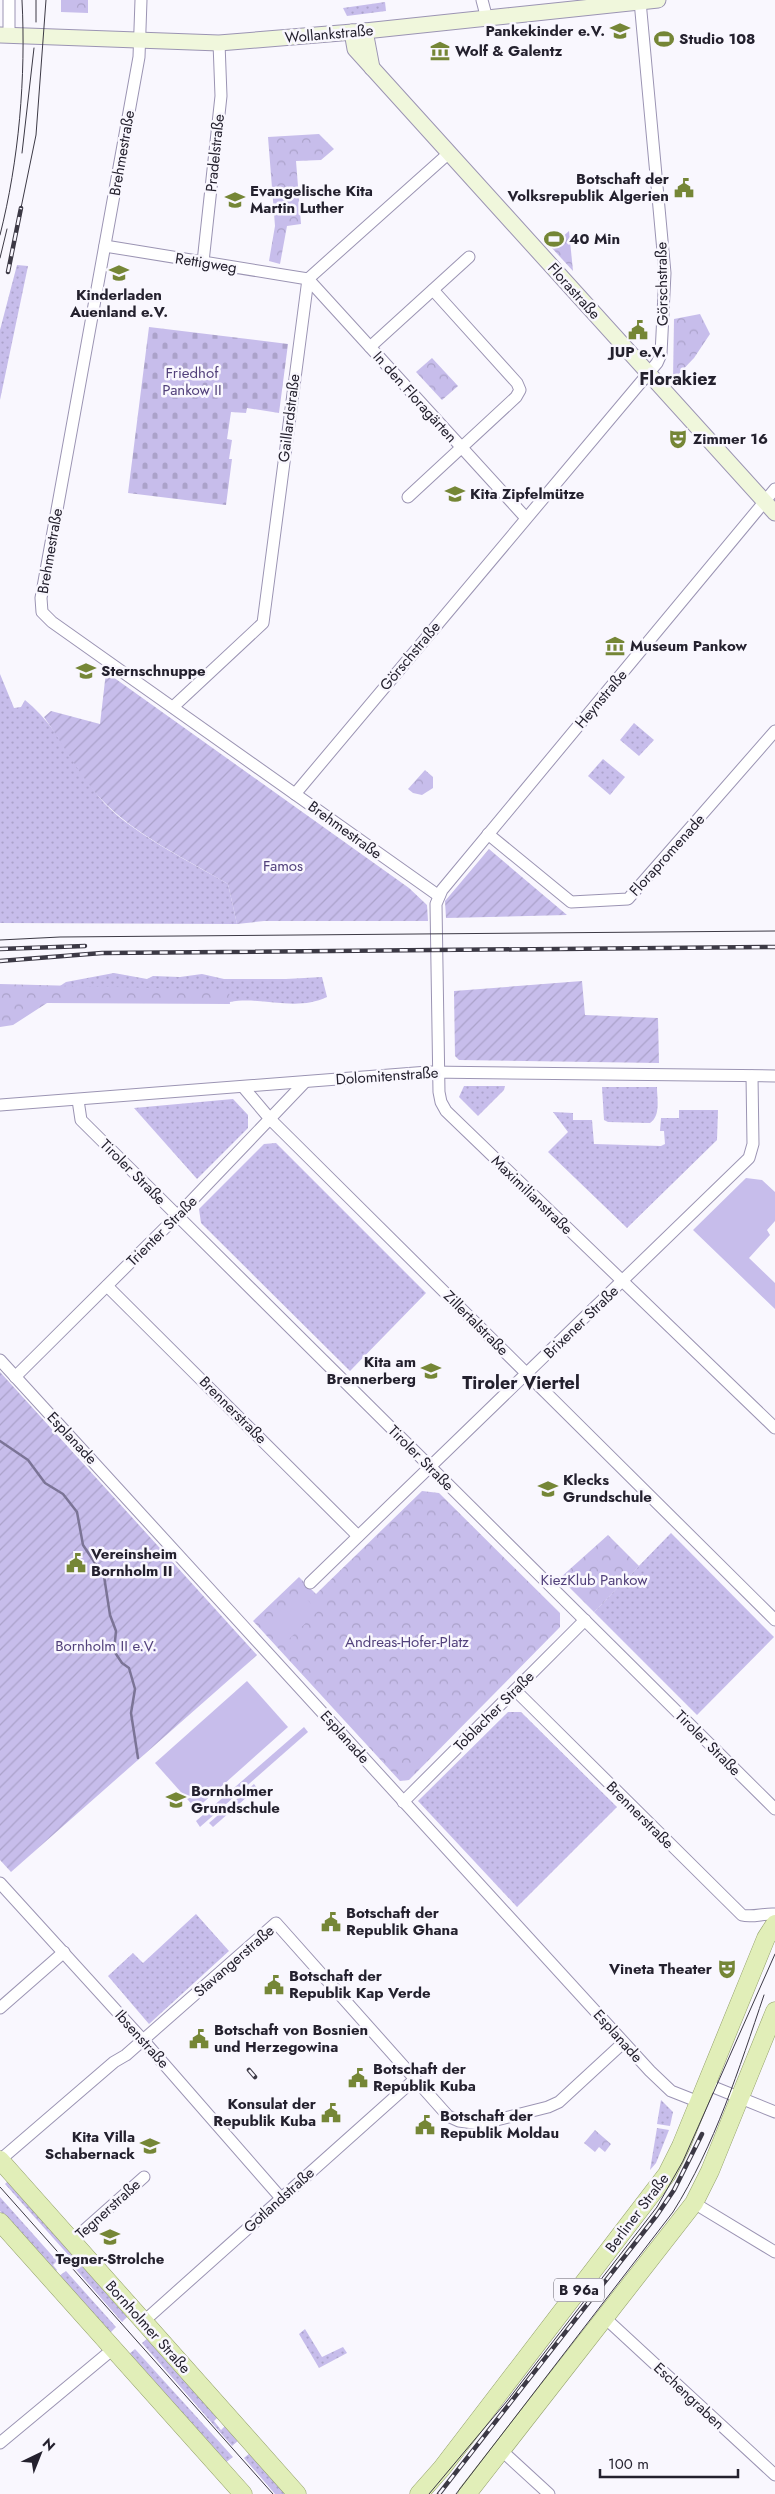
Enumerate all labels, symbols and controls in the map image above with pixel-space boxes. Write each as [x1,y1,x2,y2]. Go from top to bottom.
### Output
street label: Wollankstraße [284,19,374,49]
place label: Pankekinder e.V. [485,20,605,42]
school or university icon: Pankekinder e.V. [609,20,631,42]
sports icon: Studio 108 [653,28,675,50]
place label: Studio 108 [679,28,756,50]
museum icon: Wolf & Galentz [429,40,451,62]
place label: Wolf & Galentz [455,40,562,62]
street label: Brehmestraße [104,108,140,198]
street label: Pradelstraße [200,113,230,193]
place label: Botschaft der Volksrepublik Algerien [506,168,670,207]
public building icon: Botschaft der Volksrepublik Algerien [673,177,695,199]
place label: Evangelische Kita Martin Luther [250,180,373,219]
school or university icon: Evangelische Kita Martin Luther [224,189,246,211]
sports icon: 40 Min [543,228,565,250]
place label: 40 Min [569,228,620,250]
street label: Görschstraße [650,241,674,326]
street label: Rettigweg [174,247,238,279]
street label: Florastraße [542,258,606,324]
school or university icon: Kinderladen Auenland e.V. [108,262,130,284]
place label: Kinderladen Auenland e.V. [69,284,168,323]
public building icon: JUP e.V. [627,319,649,341]
place label: JUP e.V. [607,341,666,363]
street label: In den Floragärten [368,346,462,448]
park label: Friedhof Pankow II [162,362,222,401]
district label: Florakiez [639,366,717,392]
street label: Gaillardstraße [273,372,305,463]
theatre icon: Zimmer 16 [667,428,689,450]
place label: Zimmer 16 [693,428,768,450]
school or university icon: Kita Zipfelmütze [444,483,466,505]
place label: Kita Zipfelmütze [470,483,585,505]
street label: Brehmestraße [32,506,68,596]
street label: Görschstraße [374,616,446,695]
museum icon: Museum Pankow [604,635,626,657]
place label: Museum Pankow [630,635,748,657]
school or university icon: Sternschnuppe [75,660,97,682]
place label: Sternschnuppe [101,660,206,682]
street label: Heynstraße [570,665,632,733]
street label: Brehmestraße [304,796,387,864]
street label: Florapromenade [624,809,710,901]
park label: Famos [263,855,303,877]
street label: Dolomitenstraße [335,1061,439,1091]
street label: Tiroler Straße [95,1134,171,1210]
street label: Maximilianstraße [486,1150,578,1240]
street label: Trienter Straße [122,1191,202,1271]
street label: Brixener Straße [539,1280,624,1364]
street label: Zillertalstraße [438,1285,514,1361]
place label: Kita am Brennerberg [327,1351,416,1390]
school or university icon: Kita am Brennerberg [420,1360,442,1382]
district label: Tiroler Viertel [462,1370,580,1396]
street label: Brennerstraße [194,1371,272,1449]
street label: Esplanade [42,1407,102,1469]
street label: Tiroler Straße [383,1420,459,1496]
place label: Klecks Grundschule [563,1469,652,1508]
school or university icon: Klecks Grundschule [537,1478,559,1500]
place label: Vereinsheim Bornholm II [90,1543,177,1582]
public building icon: Vereinsheim Bornholm II [65,1552,87,1574]
park label: KiezKlub Pankow [540,1569,648,1591]
park label: Andreas-Hofer-Platz [345,1631,469,1653]
park label: Bornholm II e.V. [55,1635,157,1657]
street label: Toblacher Straße [449,1666,539,1756]
street label: Tiroler Straße [670,1705,746,1781]
street label: Esplanade [315,1706,375,1769]
street label: Brennerstraße [601,1776,679,1854]
place label: Bornholmer Grundschule [191,1780,280,1819]
school or university icon: Bornholmer Grundschule [165,1789,187,1811]
place label: Botschaft der Republik Ghana [346,1902,458,1941]
public building icon: Botschaft der Republik Ghana [320,1911,342,1933]
street label: Stavangerstraße [189,1920,279,2002]
place label: Vineta Theater [608,1958,713,1980]
theatre icon: Vineta Theater [716,1958,738,1980]
place label: Botschaft der Republik Kap Verde [289,1965,431,2004]
public building icon: Botschaft der Republik Kap Verde [263,1974,285,1996]
street label: Ibsenstraße [110,2005,174,2073]
street label: Esplanade [588,2005,648,2068]
place label: Botschaft von Bosnien und Herzegowina [214,2019,368,2058]
public building icon: Botschaft von Bosnien und Herzegowina [188,2028,210,2050]
place label: Botschaft der Republik Kuba [373,2058,476,2097]
public building icon: Botschaft der Republik Kuba [347,2067,369,2089]
place label: Konsulat der Republik Kuba [213,2093,317,2132]
public building icon: Konsulat der Republik Kuba [320,2102,342,2124]
place label: Botschaft der Republik Moldau [440,2105,559,2144]
public building icon: Botschaft der Republik Moldau [414,2114,436,2136]
place label: Kita Villa Schabernack [45,2126,135,2165]
school or university icon: Kita Villa Schabernack [139,2135,161,2157]
street label: Gotlandstraße [239,2162,320,2238]
street label: Berliner Straße [600,2169,674,2257]
street label: Tegnerstraße [71,2174,146,2244]
school or university icon: Tegner-Strolche [99,2226,121,2248]
place label: Tegner-Strolche [56,2248,165,2270]
street label: Bornholmer Straße [100,2276,196,2379]
road number: B 96a [554,2278,604,2302]
street label: Eschengraben [649,2357,729,2435]
north arrow [15,2429,65,2479]
text: N [38,2433,60,2456]
scale bar [600,2446,738,2478]
text: 100 m [608,2453,649,2475]

